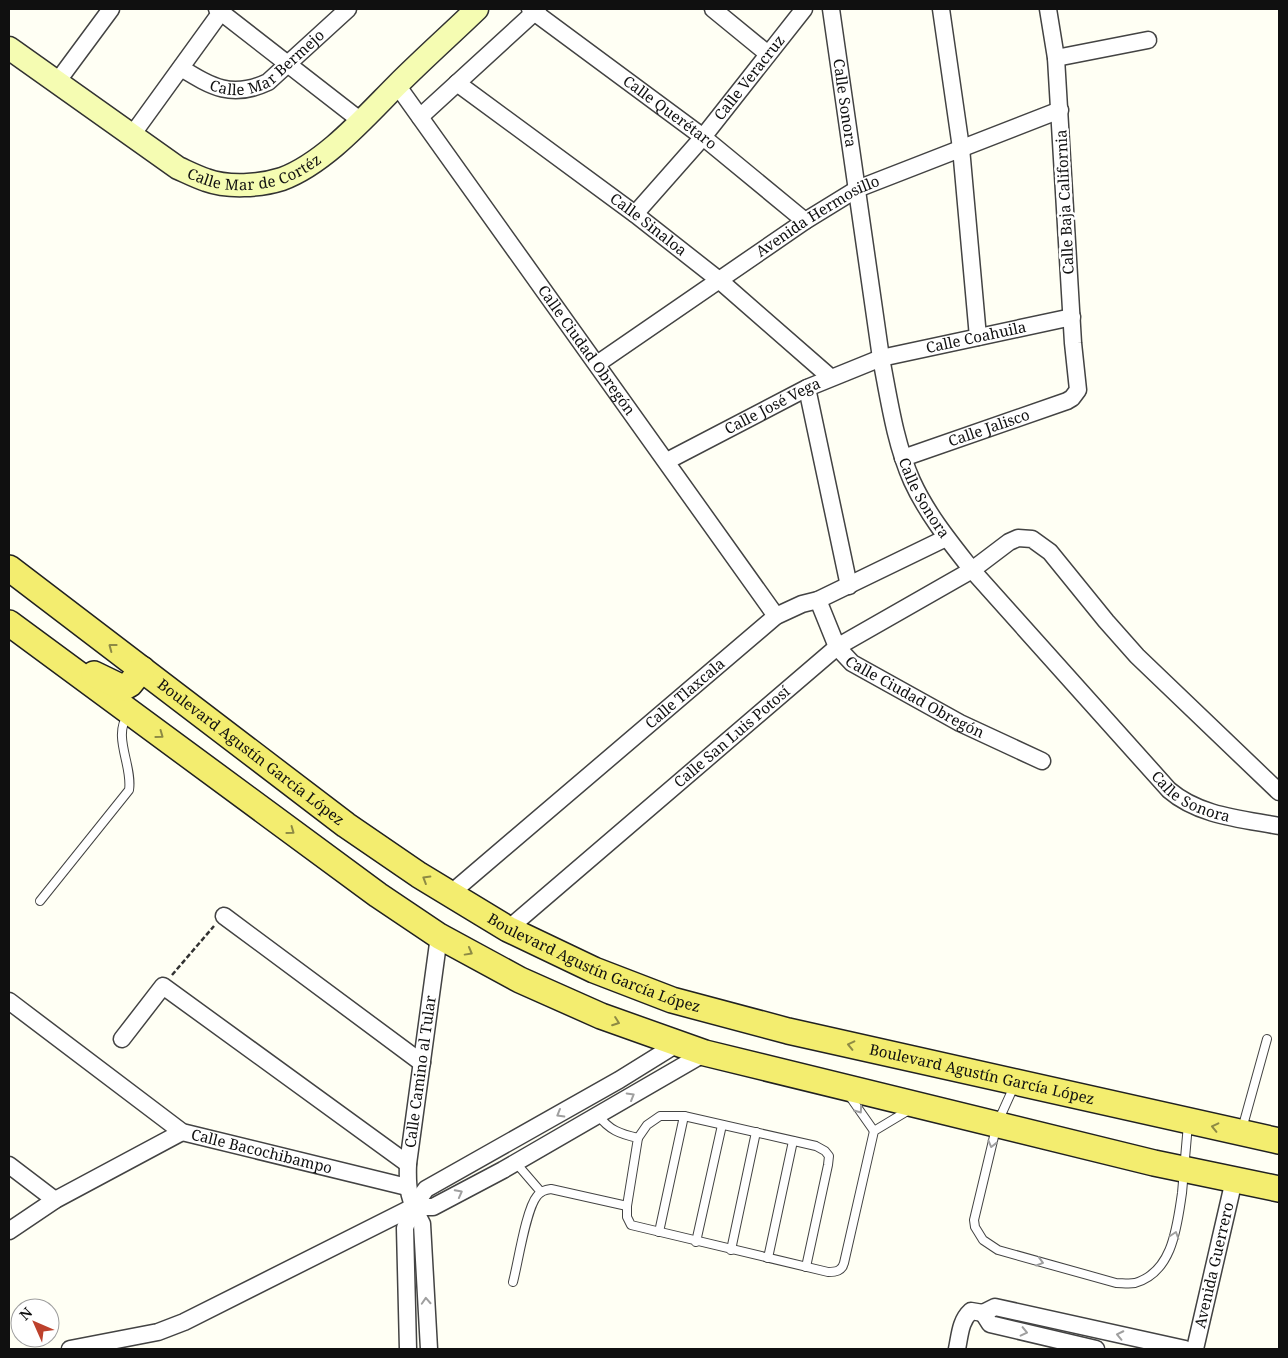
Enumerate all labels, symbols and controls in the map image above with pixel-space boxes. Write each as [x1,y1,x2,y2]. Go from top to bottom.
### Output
street label: Calle Mar Bermejo [207,25,328,99]
street label: Calle Veracruz [709,31,789,124]
street label: Calle Sonora [829,57,862,149]
street label: Calle Querétaro [619,70,721,153]
street label: Calle Baja California [1050,129,1078,275]
street label: Calle Mar de Cortéz [184,149,324,194]
street label: Avenida Hermosillo [752,170,882,261]
street label: Calle Sinaloa [606,188,691,260]
street label: Calle Ciudad Obregón [534,281,641,419]
street label: Calle Coahuila [924,316,1028,357]
street label: Calle José Vega [721,373,823,438]
street label: Calle Jalisco [945,404,1032,451]
street label: Calle Sonora [895,455,955,542]
one-way arrow [109,643,118,652]
street label: Calle Ciudad Obregón [841,651,988,742]
street label: Calle Tlaxcala [640,653,729,732]
street label: Boulevard Agustín García López [154,674,349,829]
street label: Calle San Luis Potosí [669,681,794,792]
one-way arrow [154,729,164,738]
street label: Calle Sonora [1147,766,1232,826]
one-way arrow [285,825,295,834]
one-way arrow [422,875,431,885]
street label: Boulevard Agustín García López [484,908,703,1016]
one-way arrow [464,946,473,956]
street label: Calle Camino al Tular [399,994,440,1149]
one-way arrow [611,1016,619,1026]
street label: Boulevard Agustín García López [868,1039,1097,1108]
one-way arrow [847,1040,856,1051]
one-way arrow [625,1093,634,1103]
one-way arrow [853,1104,862,1114]
one-way arrow [557,1108,566,1118]
one-way arrow [1210,1122,1219,1133]
street label: Calle Bacochibampo [189,1124,335,1177]
one-way arrow [987,1139,998,1148]
one-way arrow [453,1189,462,1199]
street label: Avenida Guerrero [1189,1200,1238,1330]
one-way arrow [1169,1231,1179,1240]
one-way arrow [1036,1256,1044,1266]
one-way arrow [421,1296,432,1304]
north arrow [10,1298,60,1348]
text: N [15,1303,36,1324]
one-way arrow [1020,1326,1029,1337]
one-way arrow [1116,1330,1125,1341]

